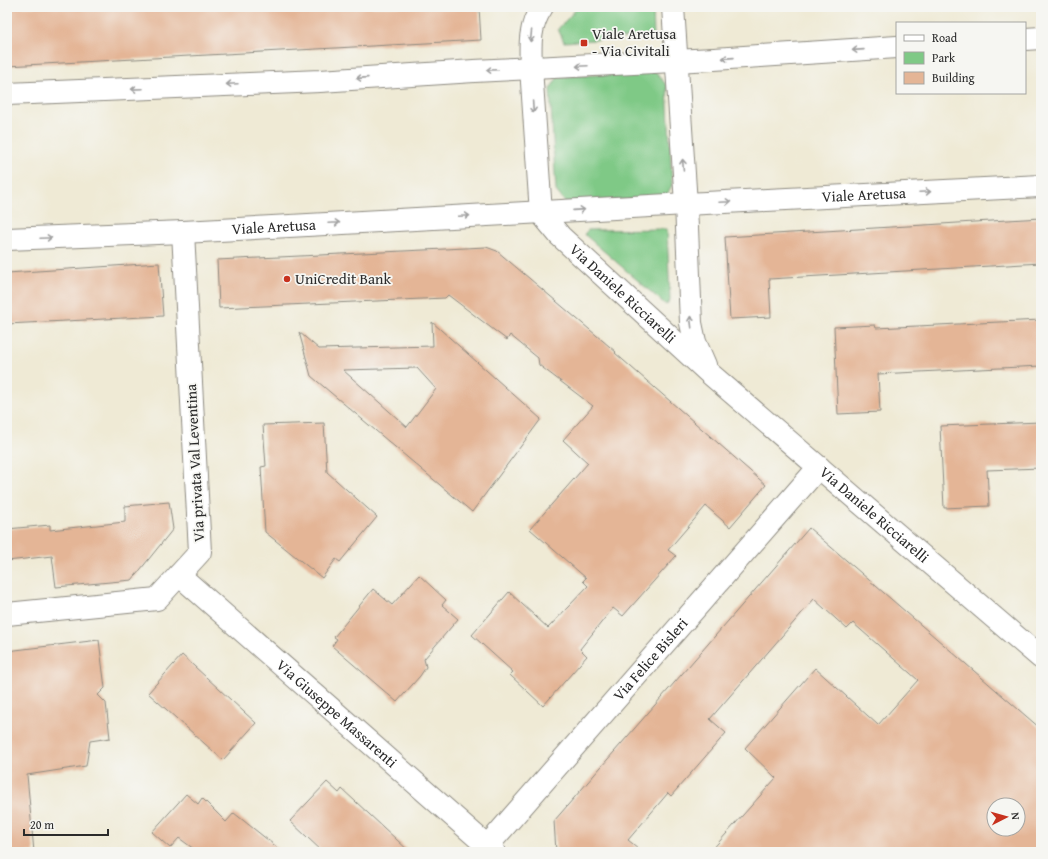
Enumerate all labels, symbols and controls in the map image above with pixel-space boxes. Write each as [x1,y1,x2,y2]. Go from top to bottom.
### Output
legend [896,22,1026,94]
place label: Viale Aretusa - Via Civitali [592,23,676,61]
one-way arrow [528,29,535,42]
text: Road [932,29,958,46]
marker: Viale Aretusa - Via Civitali [579,38,589,48]
one-way arrow [852,46,865,53]
text: Park [932,49,956,66]
one-way arrow [722,55,735,62]
one-way arrow [576,62,589,69]
one-way arrow [486,66,499,74]
text: Building [932,69,975,86]
one-way arrow [356,74,369,81]
one-way arrow [226,81,239,88]
one-way arrow [131,85,144,92]
one-way arrow [530,100,537,113]
one-way arrow [680,159,687,172]
street label: Viale Aretusa [821,182,906,207]
one-way arrow [918,188,931,196]
one-way arrow [718,199,731,206]
one-way arrow [572,207,585,214]
one-way arrow [457,213,470,220]
street label: Viale Aretusa [231,214,316,239]
one-way arrow [327,220,340,227]
one-way arrow [39,234,52,241]
street label: Via Daniele Ricciarelli [565,239,681,348]
place label: UniCredit Bank [295,268,391,289]
marker: UniCredit Bank [282,274,292,284]
one-way arrow [687,316,695,329]
street label: Via privata Val Leventina [180,383,209,543]
street label: Via Daniele Ricciarelli [815,461,934,567]
street label: Via Felice Bisleri [608,613,692,705]
street label: Via Giuseppe Massarenti [272,654,402,772]
north arrow [986,797,1026,837]
scale bar [24,811,108,837]
text: N [1008,811,1024,821]
text: 20 m [30,816,54,833]

